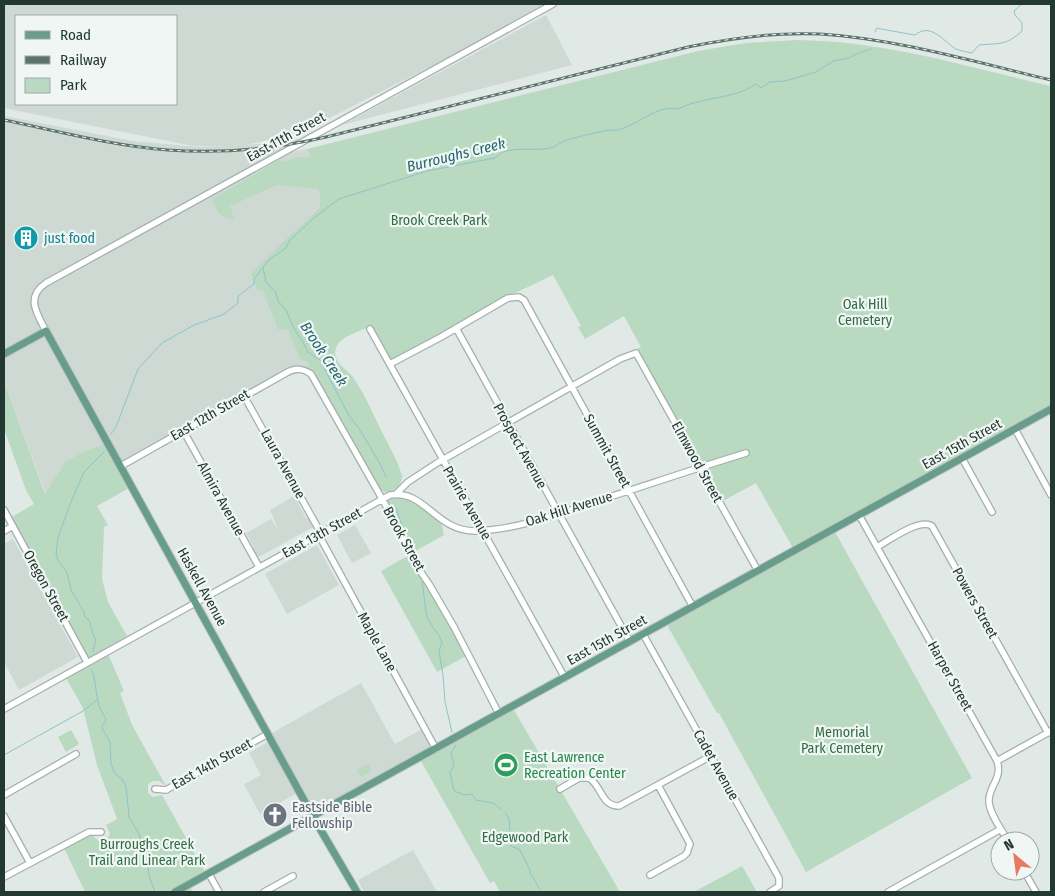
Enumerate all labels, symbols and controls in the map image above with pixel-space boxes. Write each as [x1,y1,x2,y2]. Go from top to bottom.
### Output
legend [15,15,178,105]
text: Road [60,26,91,44]
text: Railway [60,51,107,69]
text: Park [60,76,87,94]
street label: East 11th Street [244,108,329,166]
water label: Burroughs Creek [405,134,508,176]
park label: Brook Creek Park [391,212,488,229]
building icon: just food [13,225,39,251]
place label: just food [43,230,95,247]
park label: Oak Hill Cemetery [838,296,893,329]
water label: Brook Creek [296,318,352,390]
street label: East 12th Street [168,385,253,444]
street label: Prospect Avenue [489,400,551,492]
street label: Summit Street [580,411,634,491]
street label: East 15th Street [919,415,1005,473]
street label: Elmwood Street [668,418,726,506]
street label: Laura Avenue [257,426,309,502]
street label: Almira Avenue [194,459,248,539]
street label: Prairie Avenue [439,463,495,543]
street label: Oak Hill Avenue [523,488,615,530]
street label: East 13th Street [279,504,365,562]
street label: Brook Street [379,504,429,575]
street label: Haskell Avenue [173,545,231,629]
street label: Oregon Street [19,547,73,625]
street label: Powers Street [948,564,1002,642]
street label: Maple Lane [354,609,400,675]
street label: East 15th Street [564,611,650,669]
street label: Harper Street [924,638,976,714]
park label: Memorial Park Cemetery [801,724,884,757]
street label: Cadet Avenue [690,727,742,803]
street label: East 14th Street [169,735,255,793]
place label: East Lawrence Recreation Center [524,749,626,782]
sports icon: East Lawrence Recreation Center [493,752,519,778]
place label: Eastside Bible Fellowship [292,799,372,832]
church icon: Eastside Bible Fellowship [262,802,288,828]
park label: Edgewood Park [482,829,569,846]
north arrow [990,831,1040,881]
park label: Burroughs Creek Trail and Linear Park [89,836,206,869]
text: N [1001,836,1017,855]

